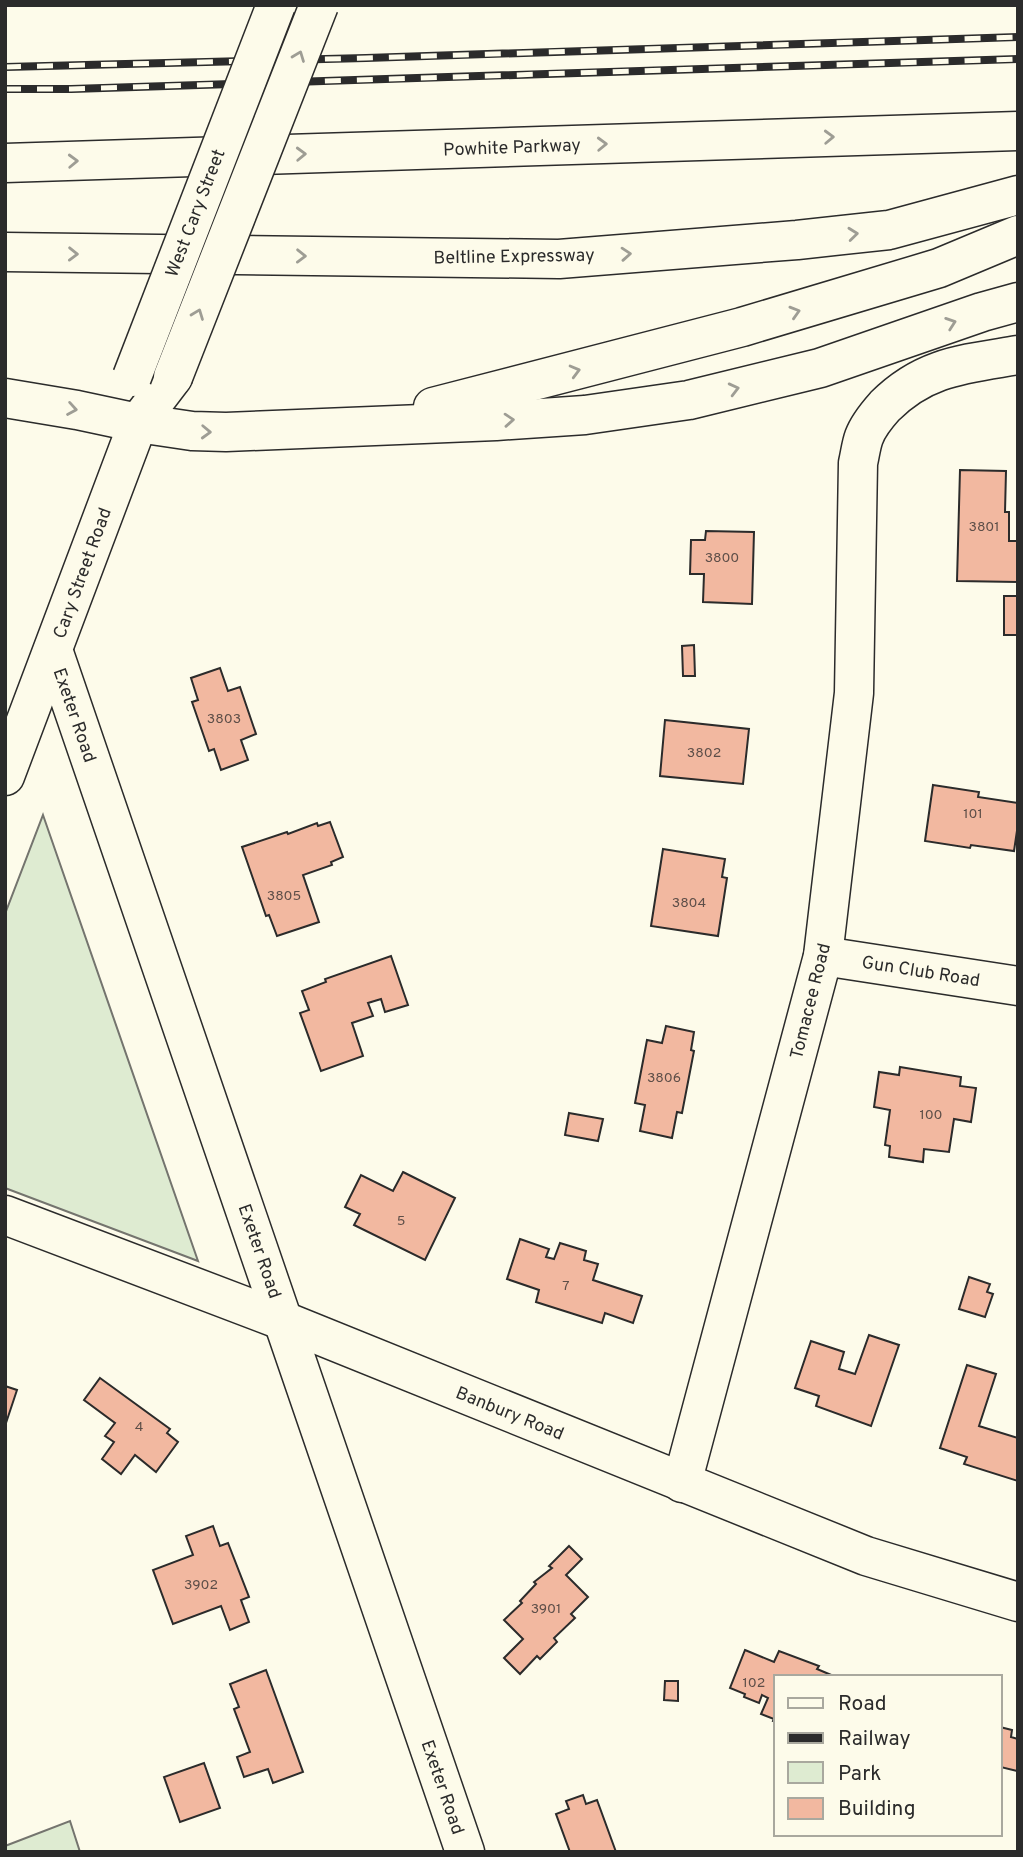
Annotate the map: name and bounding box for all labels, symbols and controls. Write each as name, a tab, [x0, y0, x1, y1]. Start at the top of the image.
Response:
one-way arrow	[290, 51, 304, 63]
one-way arrow	[824, 130, 835, 145]
street label: Powhite Parkway	[443, 135, 581, 162]
one-way arrow	[596, 137, 607, 152]
street label: West Cary Street	[161, 146, 231, 281]
one-way arrow	[296, 146, 307, 161]
one-way arrow	[68, 153, 79, 168]
one-way arrow	[847, 226, 859, 241]
street label: Beltline Expressway	[433, 245, 595, 270]
one-way arrow	[69, 246, 79, 262]
one-way arrow	[621, 247, 632, 262]
one-way arrow	[296, 248, 307, 264]
one-way arrow	[788, 305, 800, 320]
one-way arrow	[189, 308, 203, 320]
one-way arrow	[944, 317, 957, 331]
one-way arrow	[569, 365, 581, 379]
one-way arrow	[727, 383, 739, 397]
one-way arrow	[66, 401, 78, 416]
one-way arrow	[503, 413, 514, 428]
one-way arrow	[201, 424, 212, 439]
street label: Cary Street Road	[49, 505, 118, 642]
house number: 3801	[968, 519, 1000, 536]
house number: 3800	[705, 550, 739, 567]
street label: Exeter Road	[47, 665, 100, 766]
house number: 3803	[207, 711, 241, 728]
house number: 3802	[687, 745, 721, 762]
house number: 101	[963, 806, 983, 823]
house number: 3805	[267, 888, 301, 905]
house number: 3804	[672, 895, 706, 912]
street label: Tomacee Road	[786, 941, 837, 1062]
street label: Gun Club Road	[860, 952, 982, 993]
house number: 3806	[647, 1070, 681, 1087]
house number: 100	[919, 1107, 943, 1124]
street label: Exeter Road	[232, 1201, 285, 1302]
house number: 5	[397, 1213, 405, 1230]
house number: 7	[562, 1278, 570, 1295]
street label: Banbury Road	[452, 1382, 567, 1447]
house number: 4	[135, 1419, 143, 1436]
house number: 3902	[184, 1577, 218, 1594]
house number: 3901	[531, 1601, 561, 1618]
house number: 102	[743, 1675, 765, 1692]
legend	[774, 1675, 1002, 1836]
text: Road	[838, 1691, 887, 1718]
text: Railway	[838, 1726, 911, 1753]
street label: Exeter Road	[415, 1737, 468, 1838]
text: Park	[838, 1761, 881, 1788]
text: Building	[838, 1796, 916, 1823]

